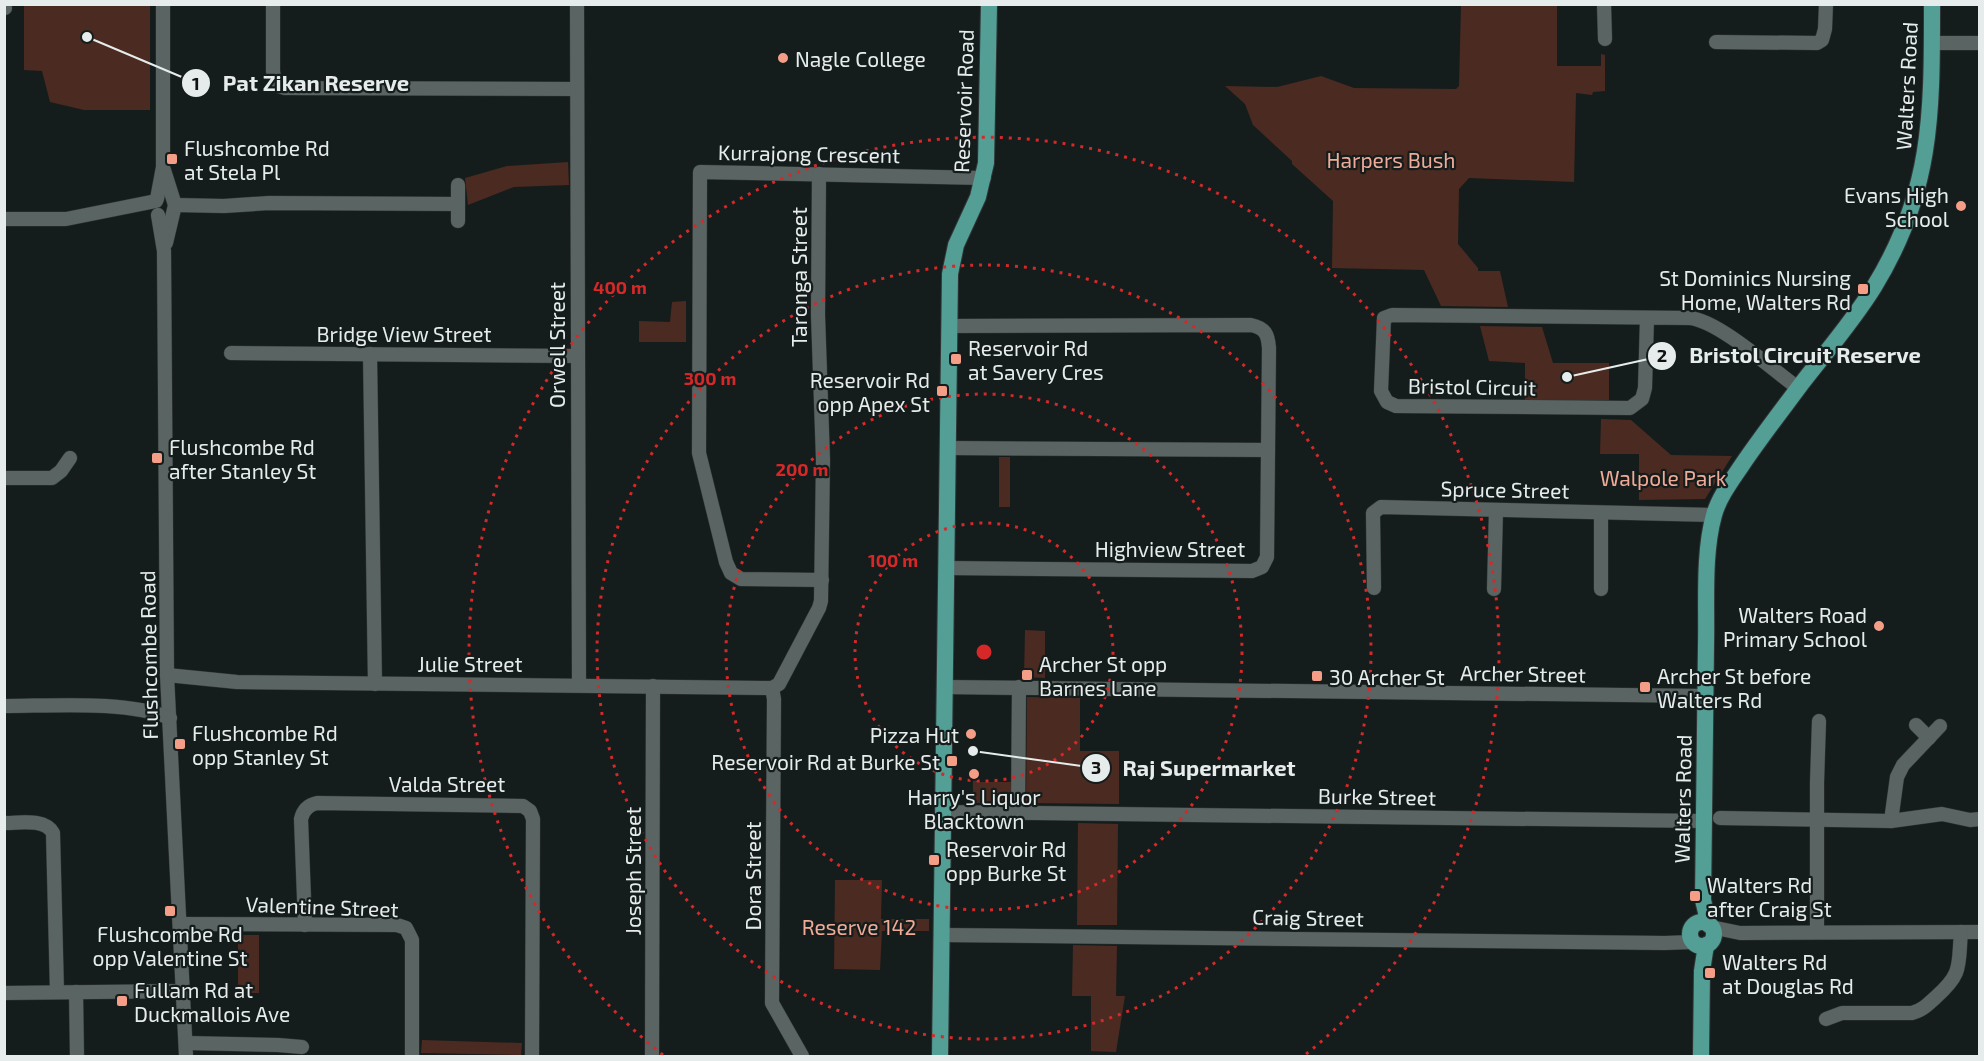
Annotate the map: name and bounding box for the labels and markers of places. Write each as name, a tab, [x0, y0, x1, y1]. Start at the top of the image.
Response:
place label: Nagle College	[795, 46, 926, 71]
marker: Nagle College	[776, 51, 790, 65]
callout: Pat Zikan Reserve	[181, 63, 421, 103]
place label: Flushcombe Rd at Stela Pl	[184, 135, 330, 184]
marker: Flushcombe Rd at Stela Pl	[165, 152, 179, 166]
place label: Evans High School	[1844, 182, 1950, 231]
marker: Evans High School	[1954, 199, 1968, 213]
place label: St Dominics Nursing Home, Walters Rd	[1659, 265, 1851, 314]
marker: St Dominics Nursing Home, Walters Rd	[1856, 282, 1870, 296]
place label: Reservoir Rd at Savery Cres	[968, 335, 1104, 384]
callout: Bristol Circuit Reserve	[1647, 336, 1933, 376]
marker: Reservoir Rd at Savery Cres	[949, 352, 963, 366]
place label: Reservoir Rd opp Apex St	[810, 367, 930, 416]
marker: Reservoir Rd opp Apex St	[935, 384, 949, 398]
place label: Flushcombe Rd after Stanley St	[169, 434, 316, 483]
marker: Flushcombe Rd after Stanley St	[150, 451, 164, 465]
place label: Walters Road Primary School	[1723, 602, 1868, 651]
marker: Walters Road Primary School	[1872, 619, 1886, 633]
centre of rings	[974, 642, 994, 662]
place label: Archer St opp Barnes Lane	[1039, 651, 1167, 700]
place label: Archer St before Walters Rd	[1657, 663, 1811, 712]
place label: 30 Archer St	[1329, 664, 1445, 689]
marker: Archer St opp Barnes Lane	[1020, 668, 1034, 682]
marker: 30 Archer St	[1310, 669, 1324, 683]
marker: Archer St before Walters Rd	[1638, 680, 1652, 694]
place label: Flushcombe Rd opp Stanley St	[192, 720, 338, 769]
place label: Pizza Hut	[870, 722, 959, 747]
marker: Pizza Hut	[964, 727, 978, 741]
marker: Flushcombe Rd opp Stanley St	[173, 737, 187, 751]
callout: Raj Supermarket	[1081, 748, 1308, 788]
place label: Reservoir Rd at Burke St	[711, 749, 940, 774]
marker: Reservoir Rd at Burke St	[945, 754, 959, 768]
marker: Harry's Liquor Blacktown	[967, 767, 981, 781]
place label: Harry's Liquor Blacktown	[907, 784, 1041, 833]
place label: Reservoir Rd opp Burke St	[946, 836, 1066, 885]
marker: Reservoir Rd opp Burke St	[927, 853, 941, 867]
place label: Walters Rd after Craig St	[1707, 872, 1832, 921]
marker: Walters Rd after Craig St	[1688, 889, 1702, 903]
marker: Flushcombe Rd opp Valentine St	[163, 904, 177, 918]
place label: Flushcombe Rd opp Valentine St	[93, 921, 247, 970]
place label: Walters Rd at Douglas Rd	[1722, 949, 1854, 998]
marker: Walters Rd at Douglas Rd	[1703, 966, 1717, 980]
place label: Fullam Rd at Duckmallois Ave	[134, 977, 290, 1026]
marker: Fullam Rd at Duckmallois Ave	[115, 994, 129, 1008]

